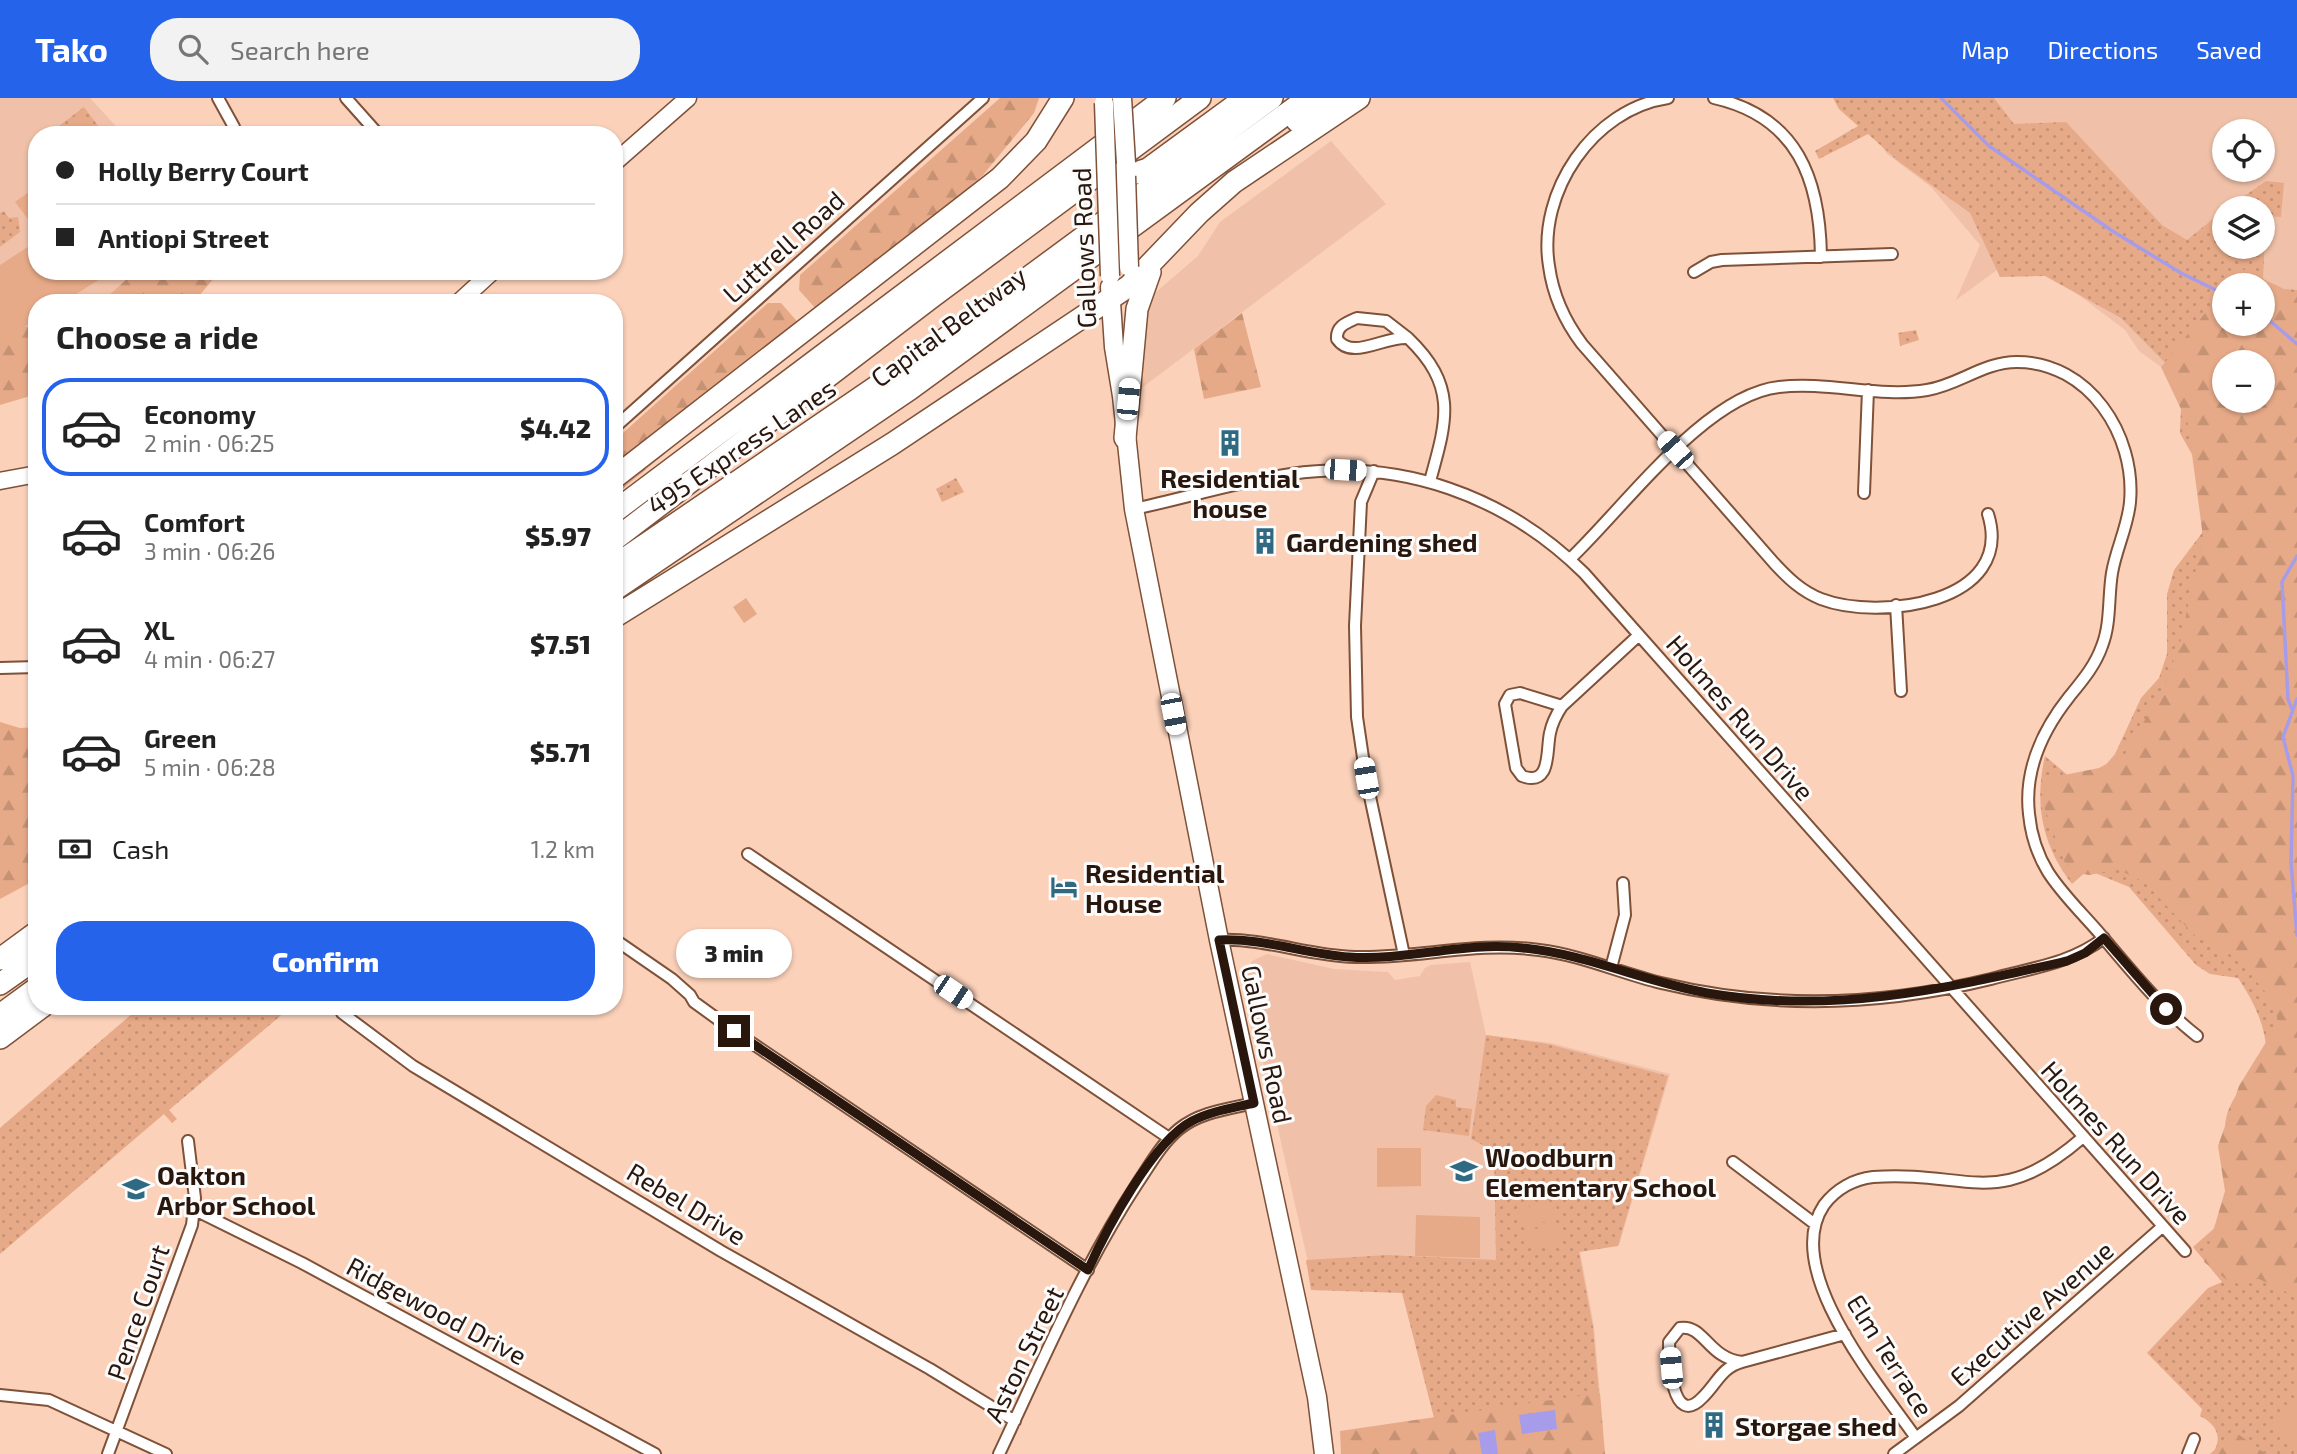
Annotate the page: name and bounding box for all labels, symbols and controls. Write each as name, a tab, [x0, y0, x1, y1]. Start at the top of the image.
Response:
search box	[150, 18, 640, 81]
text: Tako	[35, 29, 108, 69]
icon: search	[174, 30, 212, 68]
text: Search here	[230, 34, 370, 65]
text: Map	[1961, 35, 2009, 64]
text: Directions	[2047, 35, 2158, 64]
text: Saved	[2196, 35, 2262, 64]
map controls	[2212, 119, 2275, 413]
button: locate	[2212, 119, 2275, 182]
text: Holly Berry Court	[98, 155, 309, 186]
street label: Gallows Road	[1065, 167, 1101, 329]
street label: Luttrell Road	[716, 183, 850, 309]
button: layers	[2212, 196, 2275, 259]
text: Antiopi Street	[98, 222, 269, 253]
street label: Capital Beltway	[864, 259, 1032, 393]
button: +	[2212, 273, 2275, 336]
text: Choose a ride	[56, 317, 259, 355]
button: −	[2212, 350, 2275, 413]
street label: 495 Express Lanes	[641, 372, 841, 520]
car	[1116, 377, 1141, 421]
icon: car	[60, 396, 123, 459]
text: Economy	[144, 398, 256, 429]
text: $4.42	[520, 412, 591, 443]
car	[1654, 427, 1697, 473]
building icon: Residential house	[1215, 428, 1245, 458]
text: 2 min · 06:25	[144, 429, 275, 457]
car	[1324, 458, 1367, 482]
place label: Residential house	[1160, 462, 1300, 523]
icon: car	[60, 504, 123, 567]
text: Comfort	[144, 506, 245, 537]
text: $5.97	[525, 520, 591, 551]
building icon: Gardening shed	[1250, 526, 1280, 556]
place label: Gardening shed	[1286, 526, 1478, 557]
text: 3 min · 06:26	[144, 537, 275, 565]
icon: car	[60, 612, 123, 675]
text: XL	[144, 614, 175, 645]
text: $7.51	[530, 628, 591, 659]
street label: Holmes Run Drive	[1661, 628, 1821, 806]
text: 4 min · 06:27	[144, 645, 275, 673]
car	[1159, 691, 1188, 737]
icon: car	[60, 720, 123, 783]
text: Green	[144, 722, 217, 753]
text: $5.71	[530, 736, 591, 767]
text: 5 min · 06:28	[144, 753, 276, 781]
car	[1353, 755, 1380, 801]
icon: cash	[56, 830, 94, 868]
text: Cash	[112, 833, 169, 864]
text: 1.2 km	[531, 835, 595, 863]
place label: Residential House	[1085, 857, 1225, 918]
hotel icon: Residential House	[1049, 872, 1079, 902]
button: Confirm	[56, 921, 595, 1001]
callout: 3 min	[676, 930, 792, 978]
text: 3 min	[704, 939, 764, 967]
street label: Gallows Road	[1236, 962, 1300, 1126]
car	[930, 972, 977, 1012]
route start	[2150, 993, 2182, 1025]
route end	[718, 1015, 750, 1047]
street label: Holmes Run Drive	[2036, 1054, 2198, 1230]
place label: Woodburn Elementary School	[1485, 1141, 1717, 1203]
street label: Rebel Drive	[622, 1155, 752, 1251]
school or university icon: Woodburn Elementary School	[1449, 1156, 1479, 1186]
place label: Oakton Arbor School	[157, 1159, 316, 1220]
school or university icon: Oakton Arbor School	[121, 1174, 151, 1204]
street label: Executive Avenue	[1943, 1234, 2119, 1392]
street label: Pence Court	[99, 1240, 175, 1384]
street label: Ridgewood Drive	[342, 1250, 532, 1370]
street label: Aston Street	[977, 1281, 1069, 1427]
street label: Elm Terrace	[1841, 1288, 1941, 1422]
car	[1659, 1346, 1684, 1390]
building icon: Storgae shed	[1699, 1410, 1729, 1440]
place label: Storgae shed	[1735, 1410, 1897, 1441]

